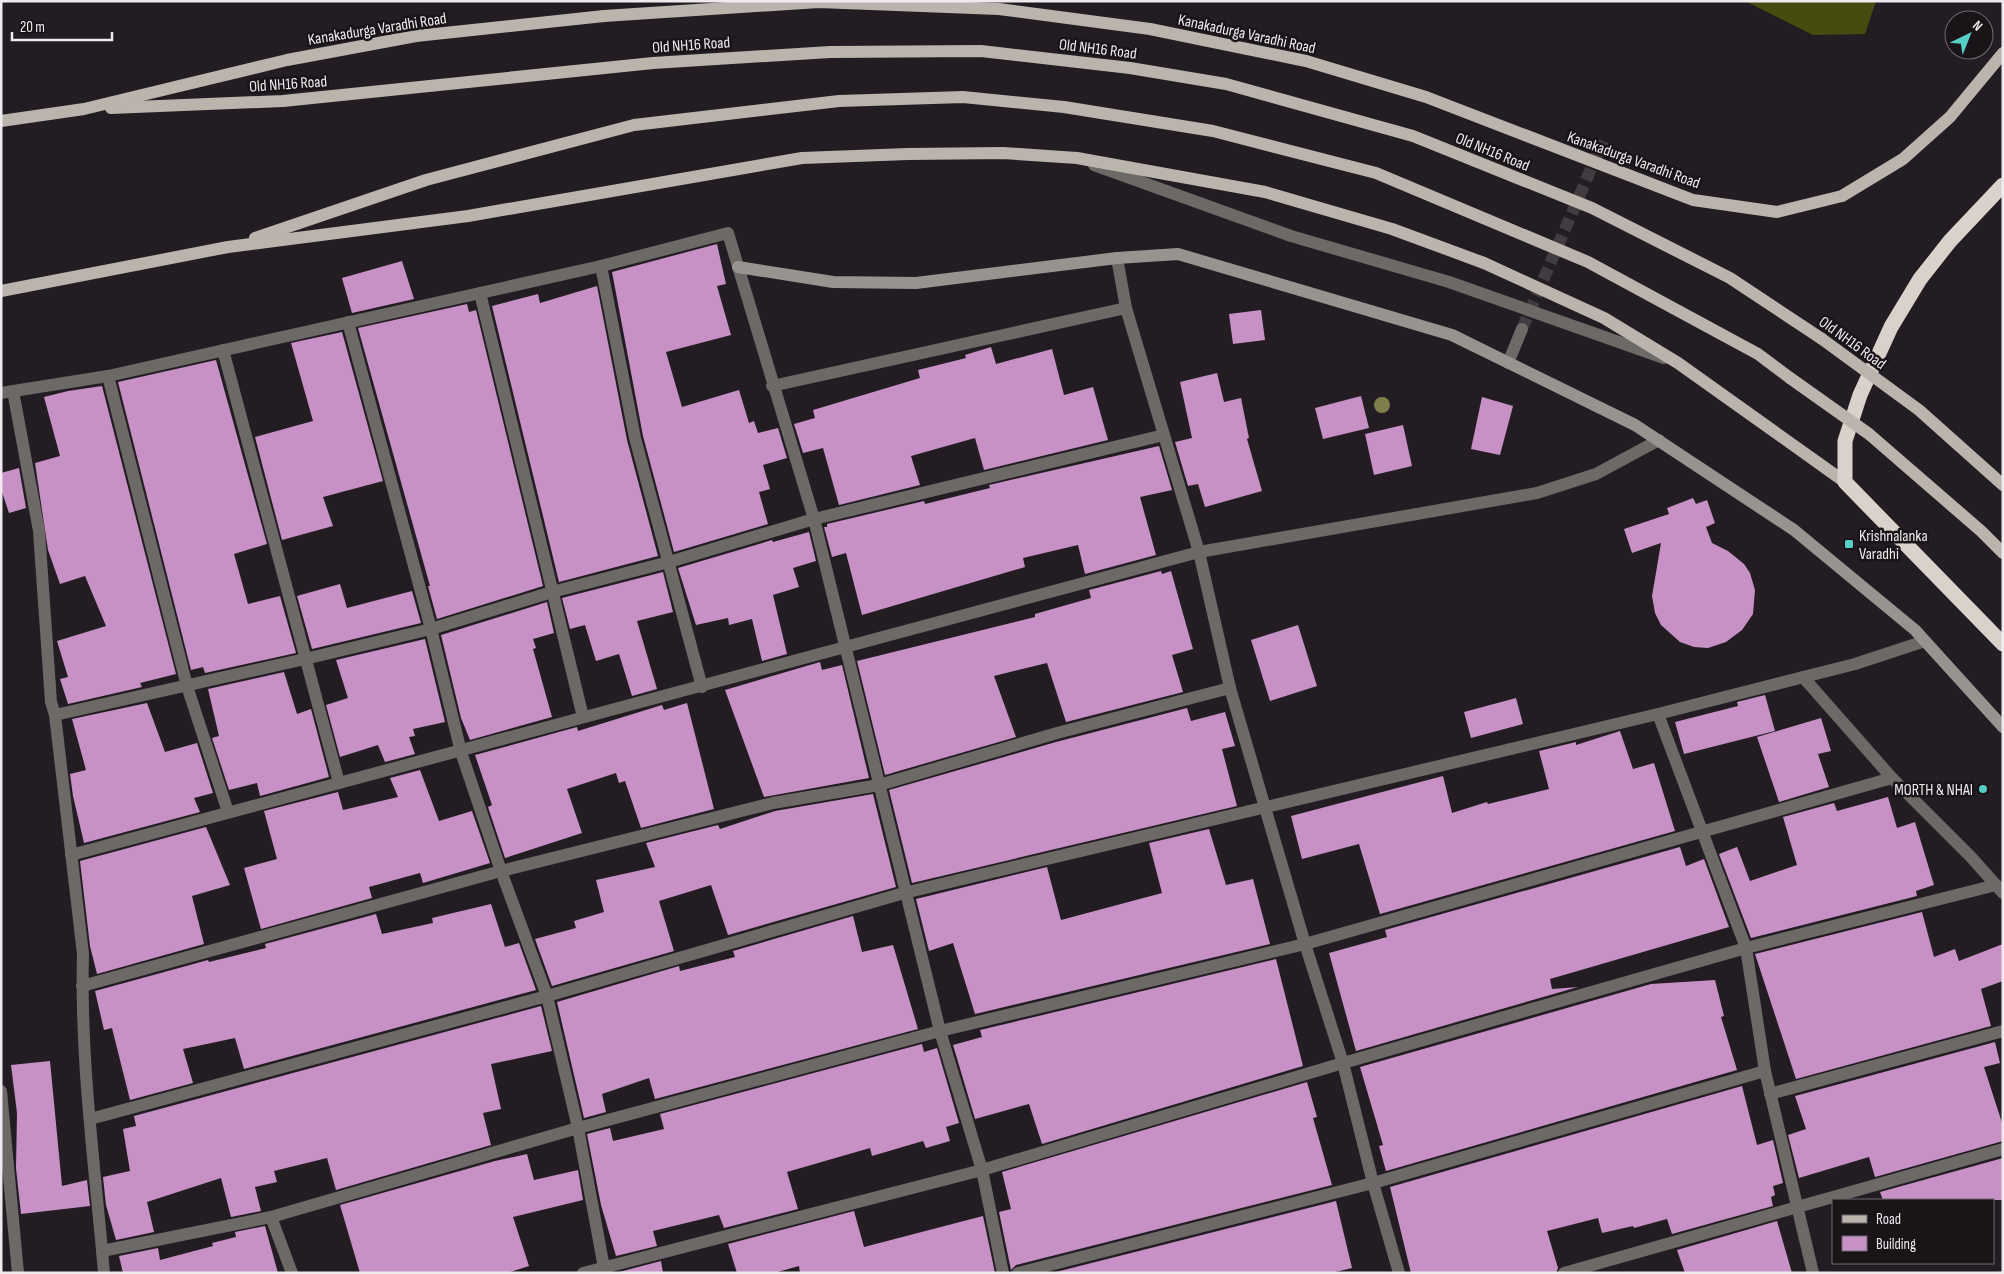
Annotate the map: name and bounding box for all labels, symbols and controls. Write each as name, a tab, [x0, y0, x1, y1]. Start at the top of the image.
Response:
street label: Kanakadurga Varadhi Road	[307, 9, 448, 50]
scale bar	[12, 10, 112, 42]
north arrow	[1944, 10, 1994, 60]
street label: Kanakadurga Varadhi Road	[1176, 11, 1317, 58]
text: N	[1969, 17, 1986, 35]
text: 20 m	[20, 18, 45, 37]
street label: Old NH16 Road	[651, 33, 731, 58]
street label: Old NH16 Road	[1058, 35, 1138, 64]
street label: Old NH16 Road	[248, 72, 328, 97]
street label: Kanakadurga Varadhi Road	[1564, 128, 1703, 193]
street label: Old NH16 Road	[1453, 129, 1532, 176]
street label: Old NH16 Road	[1815, 313, 1889, 374]
place label: Krishnalanka Varadhi	[1859, 527, 1928, 564]
marker: Krishnalanka Varadhi	[1843, 538, 1855, 550]
place label: MORTH & NHAI	[1894, 781, 1973, 800]
marker: MORTH & NHAI	[1977, 783, 1989, 795]
legend	[1832, 1199, 1994, 1264]
text: Road	[1876, 1210, 1901, 1229]
text: Building	[1876, 1235, 1916, 1254]

